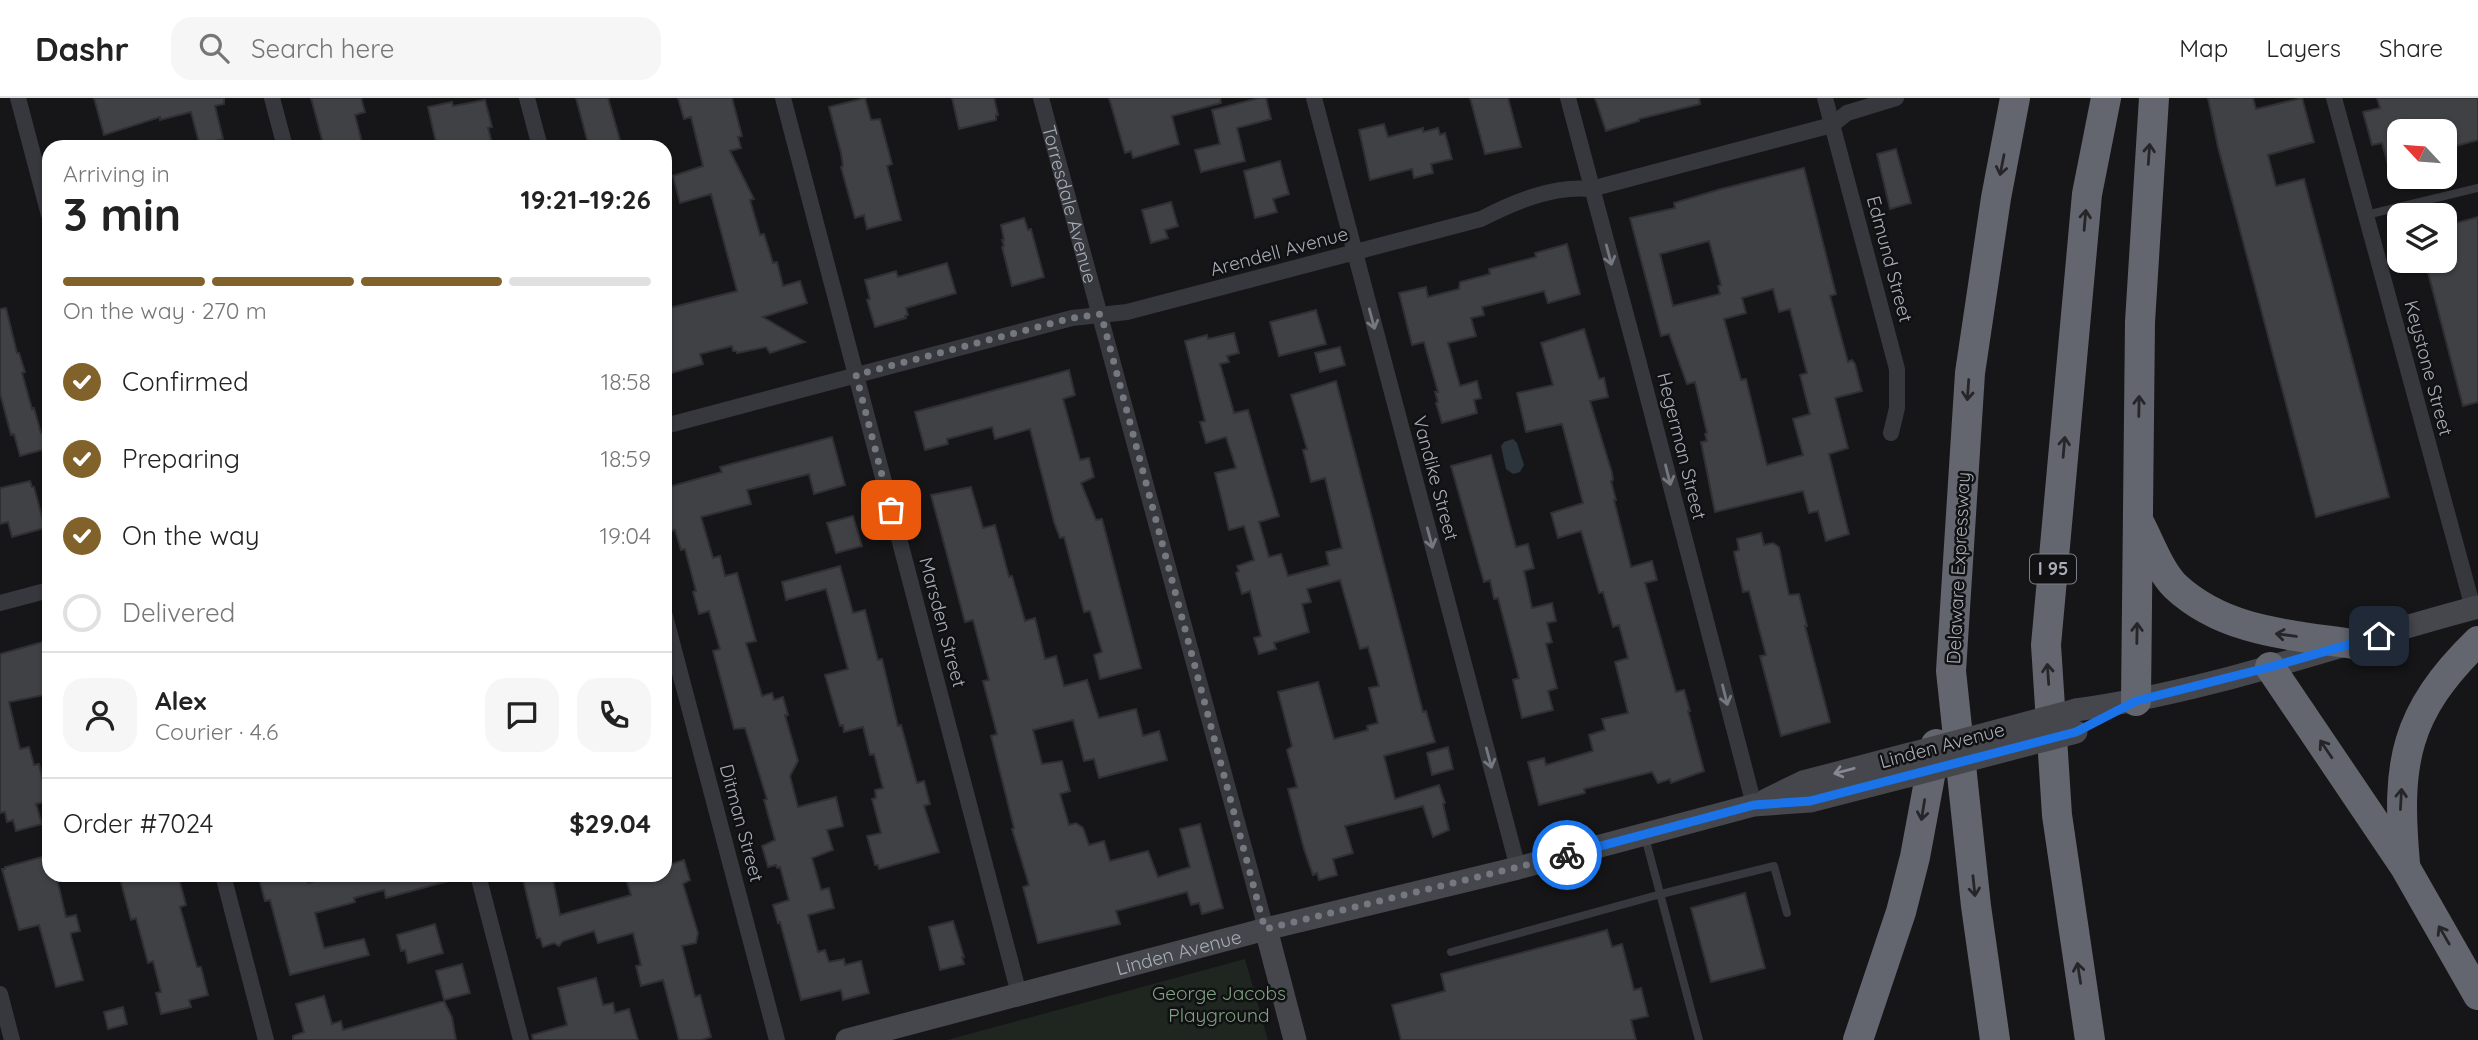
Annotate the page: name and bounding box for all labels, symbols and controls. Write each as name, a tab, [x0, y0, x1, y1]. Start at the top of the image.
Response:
search box	[171, 17, 661, 80]
text: Dashr	[35, 28, 129, 69]
icon: search	[195, 29, 233, 67]
text: Search here	[251, 32, 394, 65]
text: Map	[2179, 33, 2228, 63]
text: Layers	[2266, 33, 2341, 63]
text: Share	[2379, 33, 2443, 63]
north arrow	[2387, 119, 2457, 189]
map controls	[2387, 119, 2457, 273]
street label: Torresdale Avenue	[1037, 122, 1103, 286]
one-way arrow	[2143, 143, 2156, 166]
one-way arrow	[1995, 153, 2008, 176]
text: Arriving in	[63, 159, 170, 188]
text: 19:21–19:26	[521, 183, 651, 216]
text: 3 min	[63, 185, 181, 243]
street label: Edmund Street	[1862, 193, 1918, 325]
button: layers	[2387, 203, 2457, 273]
one-way arrow	[2079, 210, 2092, 232]
street label: Arendell Avenue	[1207, 221, 1351, 281]
one-way arrow	[1604, 244, 1617, 266]
text: On the way · 270 m	[63, 296, 267, 325]
street label: Keystone Street	[2399, 298, 2459, 438]
one-way arrow	[1366, 307, 1379, 329]
icon: check	[63, 363, 101, 401]
text: Confirmed	[122, 365, 249, 398]
text: 18:58	[601, 367, 651, 396]
street label: Hegerman Street	[1652, 370, 1712, 522]
one-way arrow	[1962, 378, 1975, 401]
one-way arrow	[2132, 394, 2145, 417]
street label: Vandike Street	[1408, 413, 1464, 543]
one-way arrow	[2058, 436, 2071, 459]
icon: check	[63, 440, 101, 478]
text: Preparing	[122, 442, 240, 475]
text: 18:59	[600, 444, 651, 473]
one-way arrow	[1662, 463, 1675, 486]
street label: Delaware Expressway	[1941, 471, 1975, 665]
pin	[861, 480, 921, 540]
icon: bag	[872, 491, 910, 529]
icon: check	[63, 517, 101, 555]
text: On the way	[122, 519, 260, 552]
text: 19:04	[600, 521, 651, 550]
one-way arrow	[1425, 527, 1438, 549]
street label: Marsden Street	[914, 554, 972, 690]
road number: I 95	[2030, 555, 2076, 584]
text: Delivered	[122, 596, 235, 629]
pin	[2349, 606, 2409, 666]
icon: home	[2360, 617, 2398, 655]
one-way arrow	[2130, 622, 2144, 645]
one-way arrow	[2275, 628, 2298, 641]
one-way arrow	[2041, 663, 2054, 685]
button: person	[63, 678, 137, 752]
button: chat	[485, 678, 559, 752]
button: phone	[577, 678, 651, 752]
one-way arrow	[1719, 683, 1732, 706]
text: Alex	[155, 684, 206, 717]
text: Courier · 4.6	[155, 717, 278, 746]
street label: Linden Avenue	[1877, 717, 2007, 773]
one-way arrow	[2319, 740, 2333, 759]
one-way arrow	[1483, 747, 1496, 769]
street label: Ditman Street	[715, 761, 769, 885]
one-way arrow	[1833, 765, 1856, 778]
one-way arrow	[2395, 787, 2408, 810]
one-way arrow	[1916, 798, 1929, 821]
text: Order #7024	[63, 807, 213, 840]
text: $29.04	[569, 807, 651, 840]
courier	[1532, 820, 1602, 890]
icon: bike	[1548, 836, 1586, 874]
one-way arrow	[1967, 874, 1980, 896]
street label: Linden Avenue	[1113, 924, 1244, 980]
one-way arrow	[2437, 926, 2451, 946]
one-way arrow	[2072, 962, 2085, 985]
park label: George Jacobs Playground	[1152, 981, 1286, 1027]

